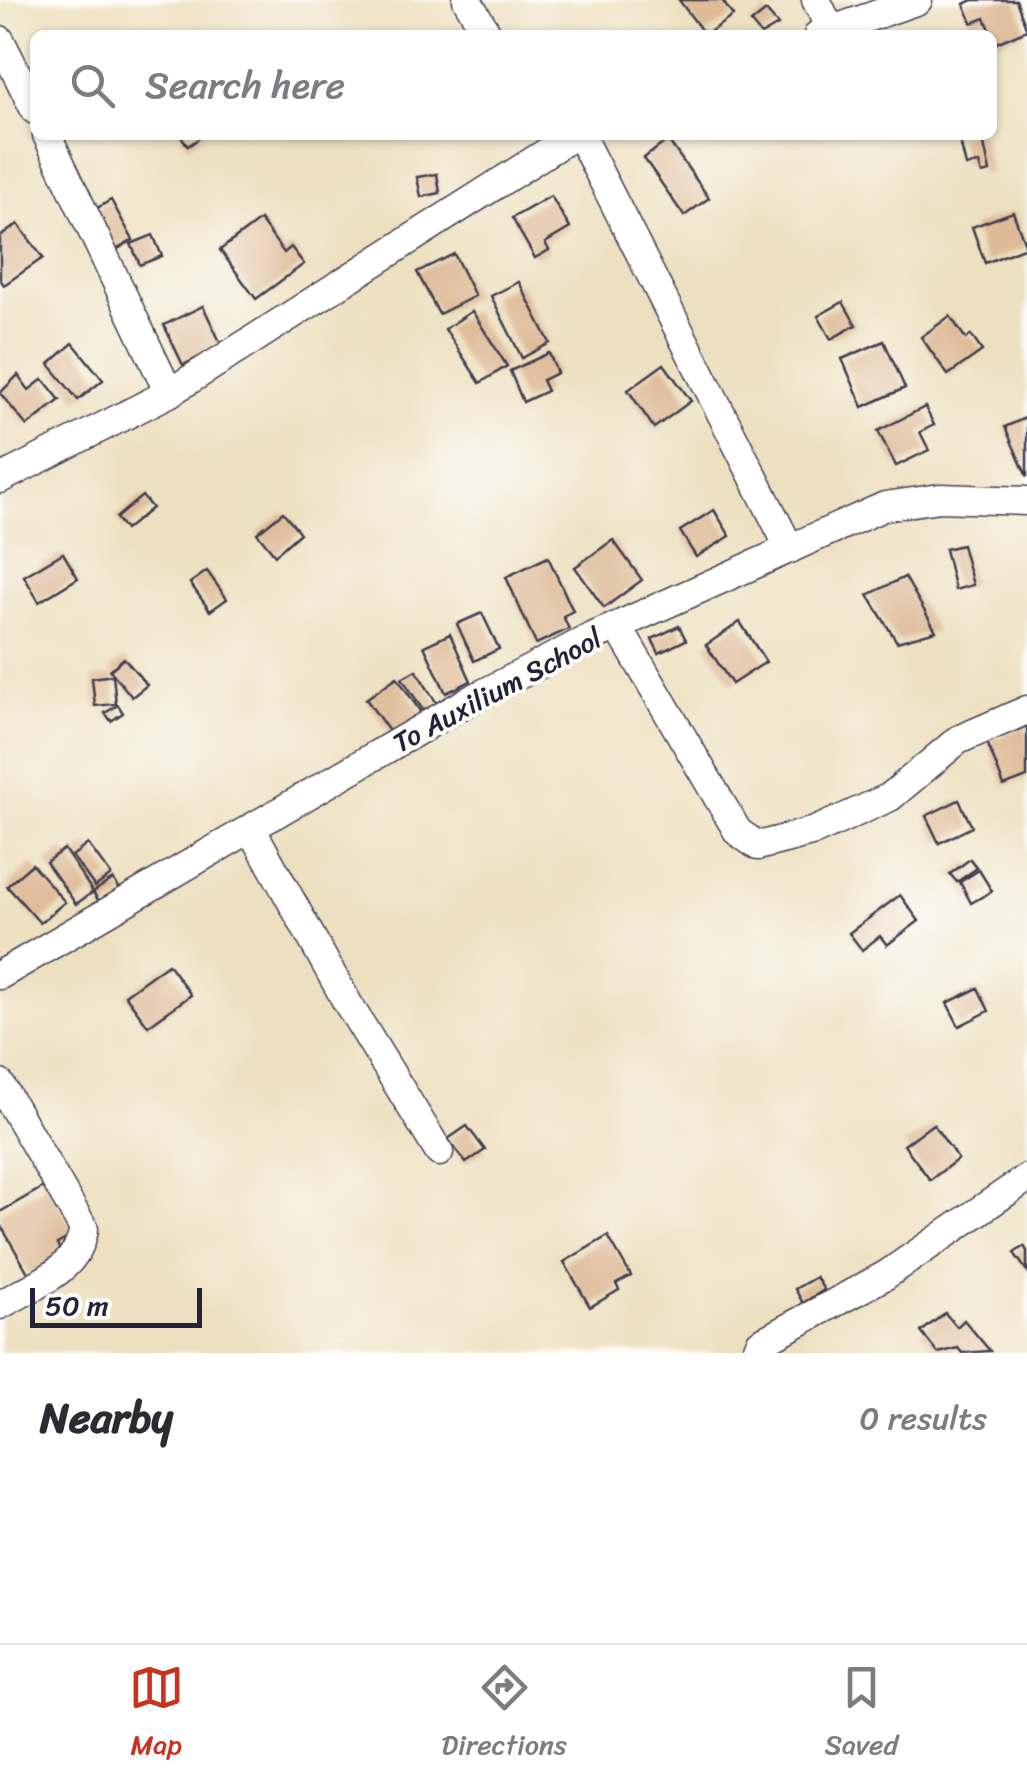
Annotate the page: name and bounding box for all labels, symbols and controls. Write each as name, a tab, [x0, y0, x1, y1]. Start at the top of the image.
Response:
search box	[30, 30, 997, 140]
text: Search here	[145, 52, 345, 119]
icon: search	[65, 58, 120, 113]
street label: To Auxilium School	[383, 614, 612, 766]
text: 50 m	[45, 1281, 109, 1330]
scale bar	[30, 1283, 202, 1328]
text: Nearby	[40, 1381, 173, 1455]
text: 0 results	[859, 1390, 987, 1447]
tab: Map	[129, 1660, 184, 1769]
tab: Directions	[441, 1660, 567, 1769]
tab: Saved	[824, 1660, 898, 1769]

